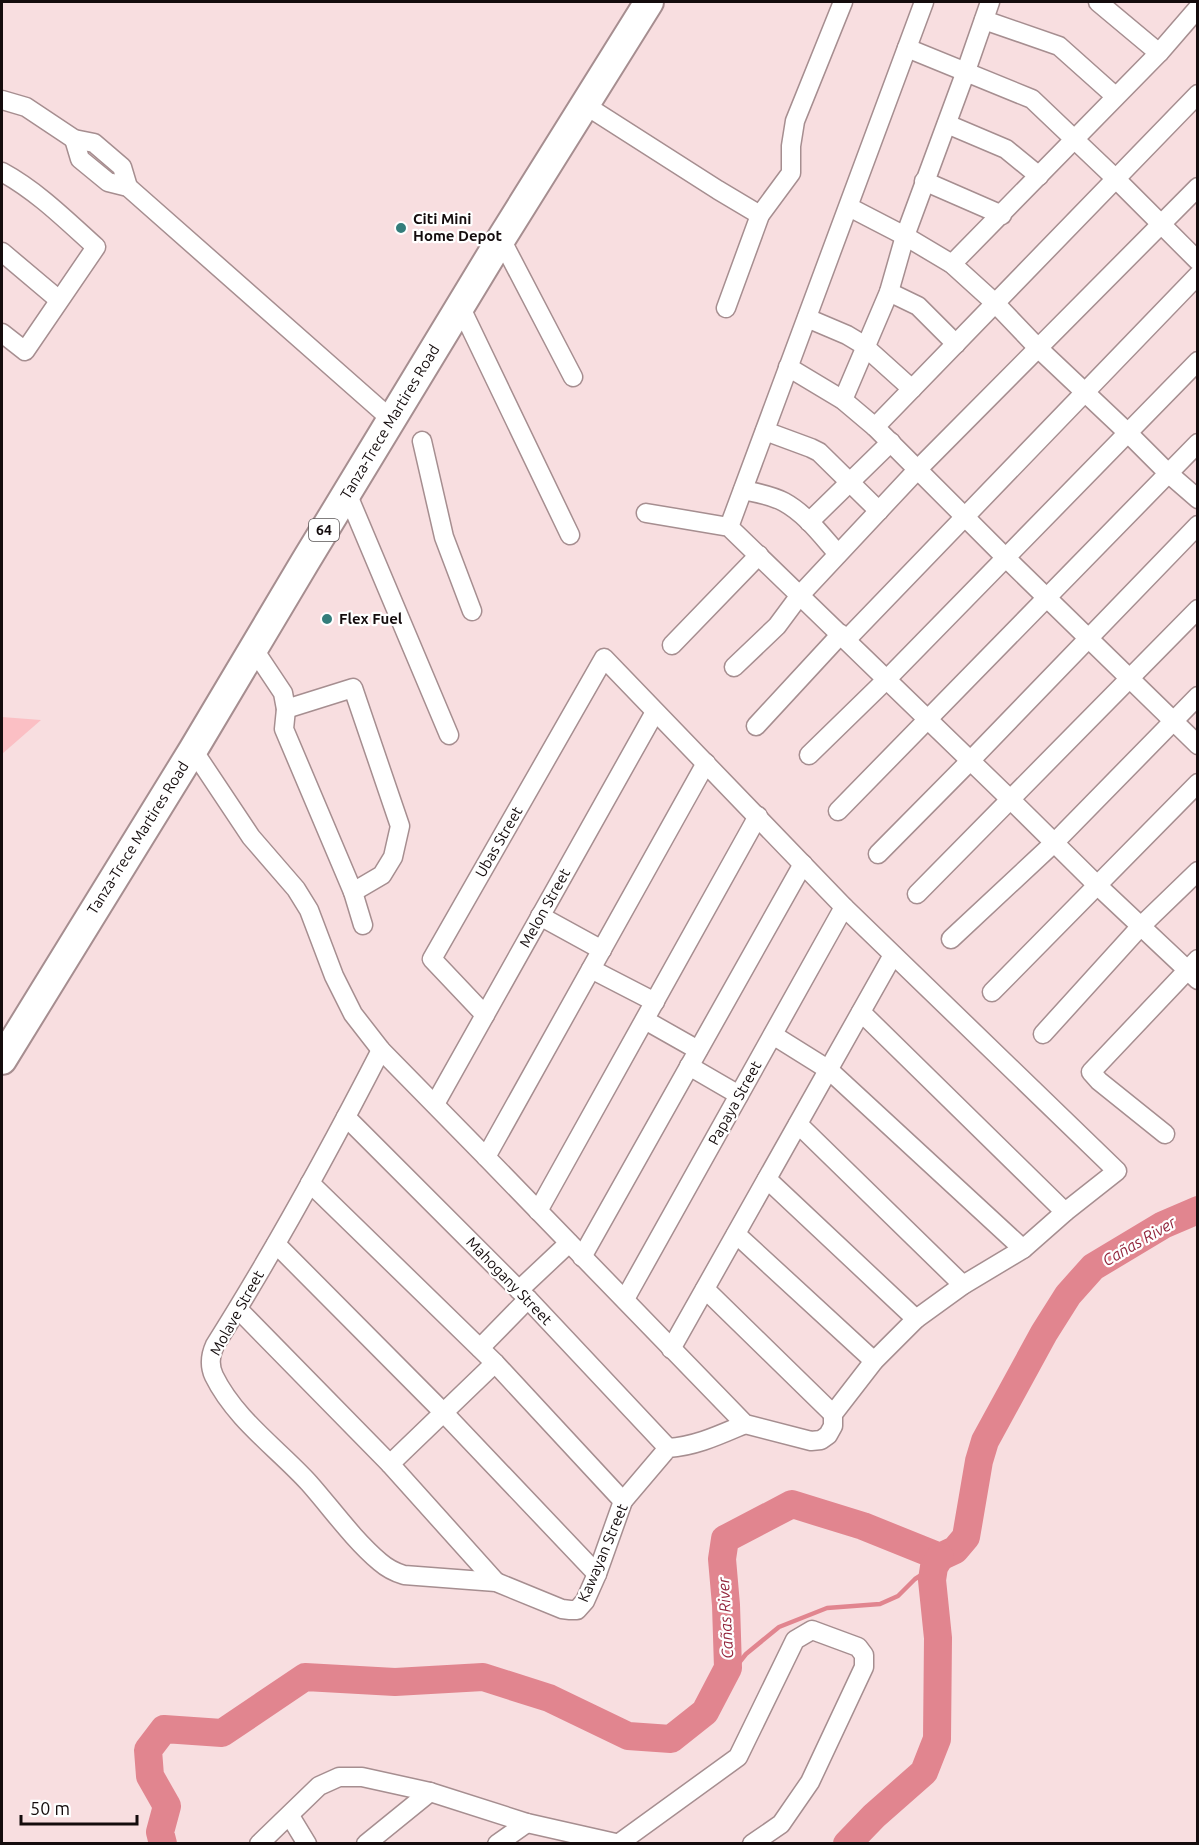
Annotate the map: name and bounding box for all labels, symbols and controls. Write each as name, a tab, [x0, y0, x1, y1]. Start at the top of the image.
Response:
place label: Citi Mini Home Depot	[413, 210, 503, 244]
marker: Citi Mini Home Depot	[394, 221, 408, 235]
street label: Tanza-Trece Martires Road	[337, 341, 442, 502]
road number: 64	[309, 519, 339, 541]
place label: Flex Fuel	[339, 610, 403, 627]
marker: Flex Fuel	[320, 612, 334, 626]
street label: Tanza-Trece Martires Road	[83, 758, 192, 917]
street label: Ubas Street	[472, 803, 526, 880]
street label: Melon Street	[516, 865, 573, 950]
street label: Papaya Street	[705, 1058, 765, 1148]
water label: Cañas River	[1099, 1212, 1180, 1269]
street label: Mahogany Street	[463, 1233, 556, 1328]
street label: Molave Street	[206, 1267, 267, 1358]
street label: Kawayan Street	[574, 1501, 631, 1604]
water label: Cañas River	[714, 1576, 736, 1659]
scale bar	[21, 1788, 136, 1826]
text: 50 m	[30, 1798, 70, 1818]

